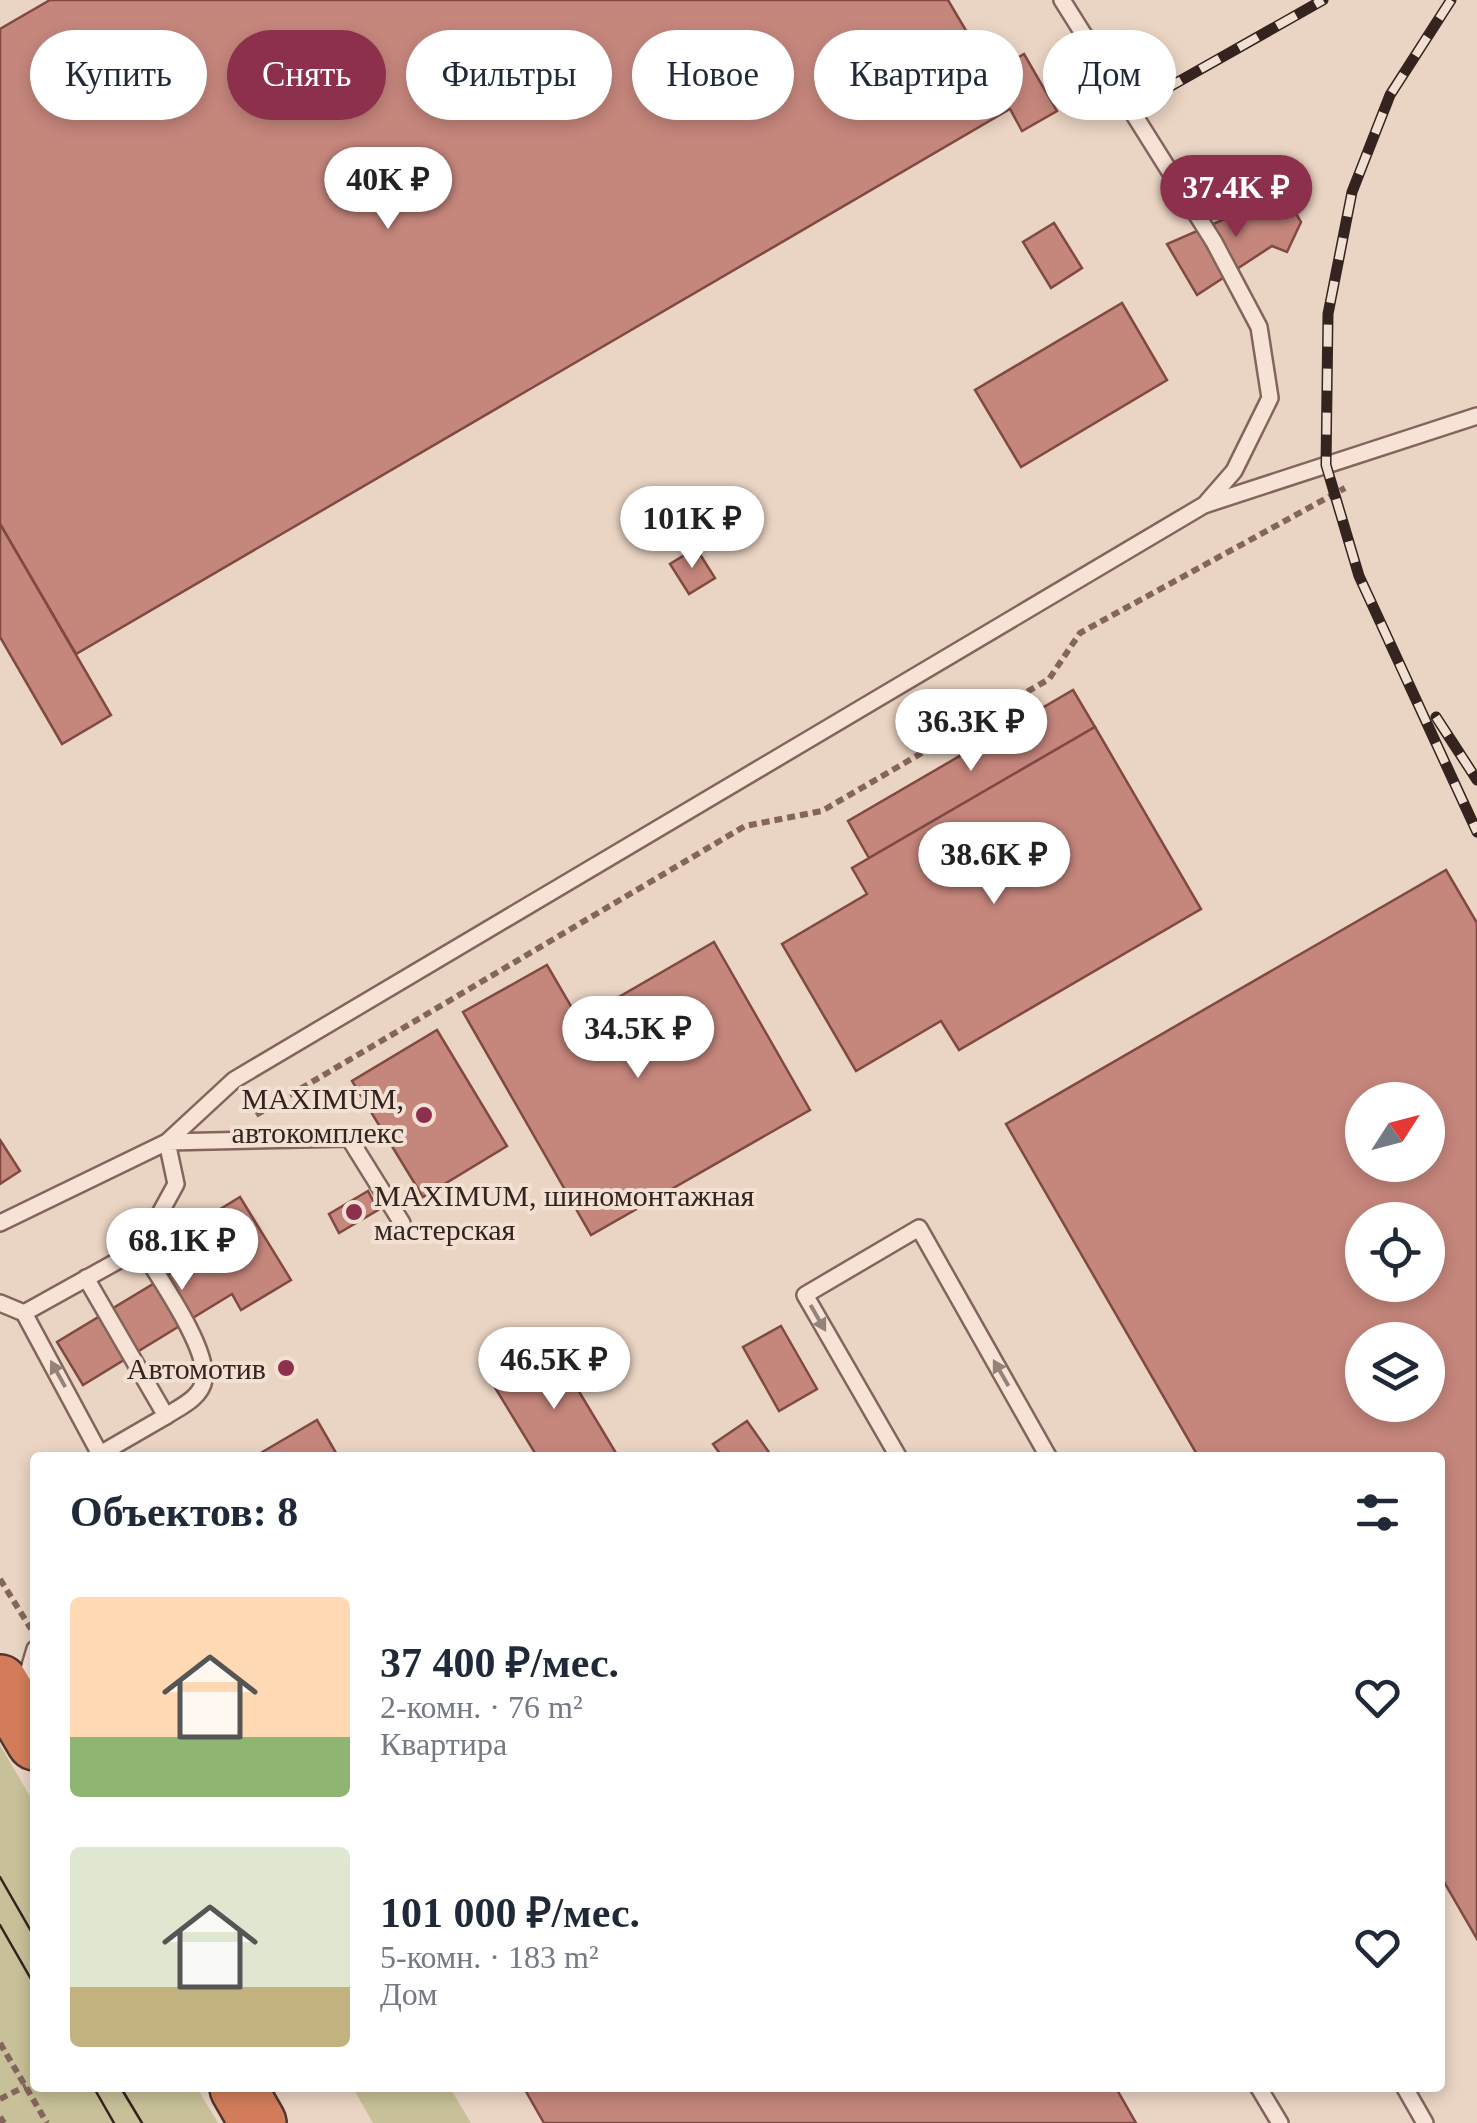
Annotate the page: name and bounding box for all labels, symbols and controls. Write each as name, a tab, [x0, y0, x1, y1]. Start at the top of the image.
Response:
chip: Купить	[30, 30, 207, 120]
chip: Снять	[227, 30, 386, 120]
chip: Фильтры	[406, 30, 612, 120]
chip: Новое	[632, 30, 794, 120]
chip: Квартира	[814, 30, 1023, 120]
chip: Дом	[1043, 30, 1176, 120]
pin: 40K ₽	[318, 147, 458, 232]
pin: 37.4K ₽	[1144, 155, 1328, 240]
text: 40K ₽	[346, 161, 430, 197]
text: 37.4K ₽	[1182, 169, 1290, 205]
pin: 101K ₽	[611, 486, 773, 571]
text: 101K ₽	[642, 500, 742, 536]
pin: 36.3K ₽	[879, 689, 1063, 774]
text: 36.3K ₽	[917, 703, 1025, 739]
pin: 38.6K ₽	[902, 822, 1086, 907]
text: 38.6K ₽	[940, 836, 1048, 872]
pin: 34.5K ₽	[546, 996, 730, 1081]
text: 34.5K ₽	[584, 1010, 692, 1046]
place label: MAXIMUM, автокомплекс	[232, 1082, 404, 1149]
north arrow	[1345, 1082, 1445, 1182]
map controls	[1345, 1082, 1445, 1422]
marker: MAXIMUM, автокомплекс	[413, 1104, 435, 1126]
place label: MAXIMUM, шиномонтажная мастерская	[374, 1179, 755, 1246]
marker: MAXIMUM, шиномонтажная мастерская	[343, 1201, 365, 1223]
button: locate	[1345, 1202, 1445, 1302]
pin: 68.1K ₽	[90, 1208, 274, 1293]
text: 68.1K ₽	[128, 1222, 236, 1258]
one-way arrow	[809, 1304, 827, 1332]
button: layers	[1345, 1322, 1445, 1422]
pin: 46.5K ₽	[462, 1327, 646, 1412]
text: 46.5K ₽	[500, 1341, 608, 1377]
place label: Автомотив	[127, 1352, 266, 1385]
marker: Автомотив	[275, 1357, 297, 1379]
one-way arrow	[992, 1358, 1009, 1387]
one-way arrow	[49, 1359, 66, 1388]
icon: filters	[1350, 1485, 1405, 1540]
text: Объектов: 8	[70, 1489, 298, 1535]
icon: home	[150, 1637, 270, 1757]
text: 37 400 ₽/мес.	[380, 1640, 619, 1686]
icon: heart	[1350, 1670, 1405, 1725]
text: 2-комн. · 76 m²	[380, 1689, 582, 1725]
text: Квартира	[380, 1726, 507, 1762]
icon: home	[150, 1887, 270, 2007]
text: 101 000 ₽/мес.	[380, 1890, 640, 1936]
icon: heart	[1350, 1920, 1405, 1975]
text: 5-комн. · 183 m²	[380, 1939, 598, 1975]
text: Дом	[380, 1976, 437, 2012]

